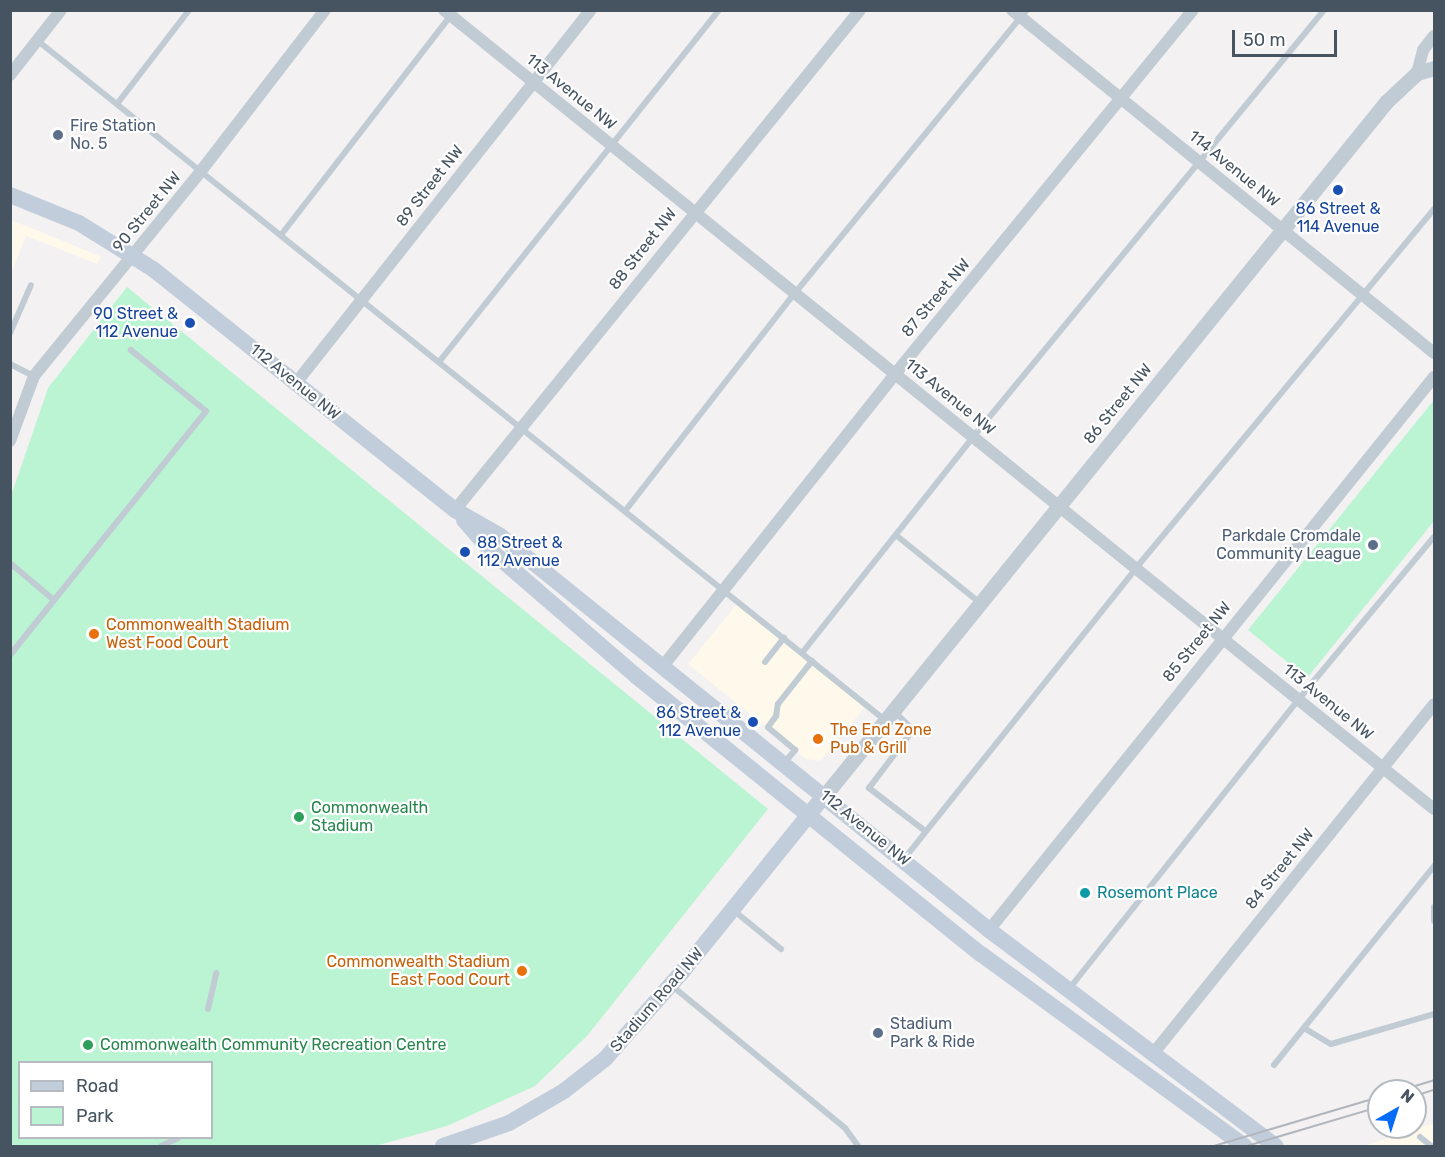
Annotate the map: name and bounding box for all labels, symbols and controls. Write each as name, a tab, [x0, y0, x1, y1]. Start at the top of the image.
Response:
scale bar	[1235, 18, 1340, 56]
text: 50 m	[1243, 29, 1286, 51]
street label: 113 Avenue NW	[522, 50, 620, 134]
place label: Fire Station No. 5	[70, 116, 156, 154]
street label: 114 Avenue NW	[1185, 126, 1283, 212]
marker: Fire Station No. 5	[51, 128, 65, 142]
street label: 89 Street NW	[392, 142, 468, 230]
street label: 90 Street NW	[109, 168, 185, 256]
marker: 86 Street & 114 Avenue	[1331, 183, 1345, 197]
place label: 86 Street & 114 Avenue	[1295, 199, 1381, 237]
street label: 88 Street NW	[605, 204, 681, 294]
street label: 87 Street NW	[898, 255, 974, 341]
place label: 90 Street & 112 Avenue	[93, 304, 178, 342]
marker: 90 Street & 112 Avenue	[183, 316, 197, 330]
street label: 112 Avenue NW	[246, 340, 344, 424]
street label: 113 Avenue NW	[901, 355, 999, 439]
street label: 86 Street NW	[1080, 360, 1156, 448]
place label: Parkdale Cromdale Community League	[1216, 526, 1361, 564]
place label: 88 Street & 112 Avenue	[477, 533, 563, 571]
marker: Parkdale Cromdale Community League	[1366, 538, 1380, 552]
marker: 88 Street & 112 Avenue	[458, 545, 472, 559]
street label: 85 Street NW	[1159, 598, 1235, 686]
place label: Commonwealth Stadium West Food Court	[106, 615, 290, 653]
marker: Commonwealth Stadium West Food Court	[87, 627, 101, 641]
street label: 113 Avenue NW	[1279, 660, 1377, 744]
place label: 86 Street & 112 Avenue	[656, 703, 741, 741]
marker: 86 Street & 112 Avenue	[746, 715, 760, 729]
place label: The End Zone Pub & Grill	[830, 720, 932, 758]
marker: The End Zone Pub & Grill	[811, 732, 825, 746]
street label: 112 Avenue NW	[816, 786, 914, 870]
place label: Commonwealth Stadium	[311, 798, 428, 836]
marker: Commonwealth Stadium	[292, 810, 306, 824]
street label: 84 Street NW	[1242, 825, 1318, 913]
place label: Rosemont Place	[1097, 883, 1218, 903]
marker: Rosemont Place	[1078, 886, 1092, 900]
street label: Stadium Road NW	[606, 944, 708, 1056]
place label: Commonwealth Stadium East Food Court	[326, 952, 510, 990]
marker: Commonwealth Stadium East Food Court	[515, 964, 529, 978]
place label: Stadium Park & Ride	[890, 1014, 975, 1052]
marker: Stadium Park & Ride	[871, 1026, 885, 1040]
place label: Commonwealth Community Recreation Centre	[100, 1035, 447, 1055]
marker: Commonwealth Community Recreation Centre	[81, 1038, 95, 1052]
legend	[18, 1061, 213, 1139]
text: Road	[76, 1075, 119, 1097]
north arrow	[1367, 1079, 1427, 1139]
text: N	[1397, 1085, 1418, 1107]
text: Park	[76, 1105, 113, 1127]

